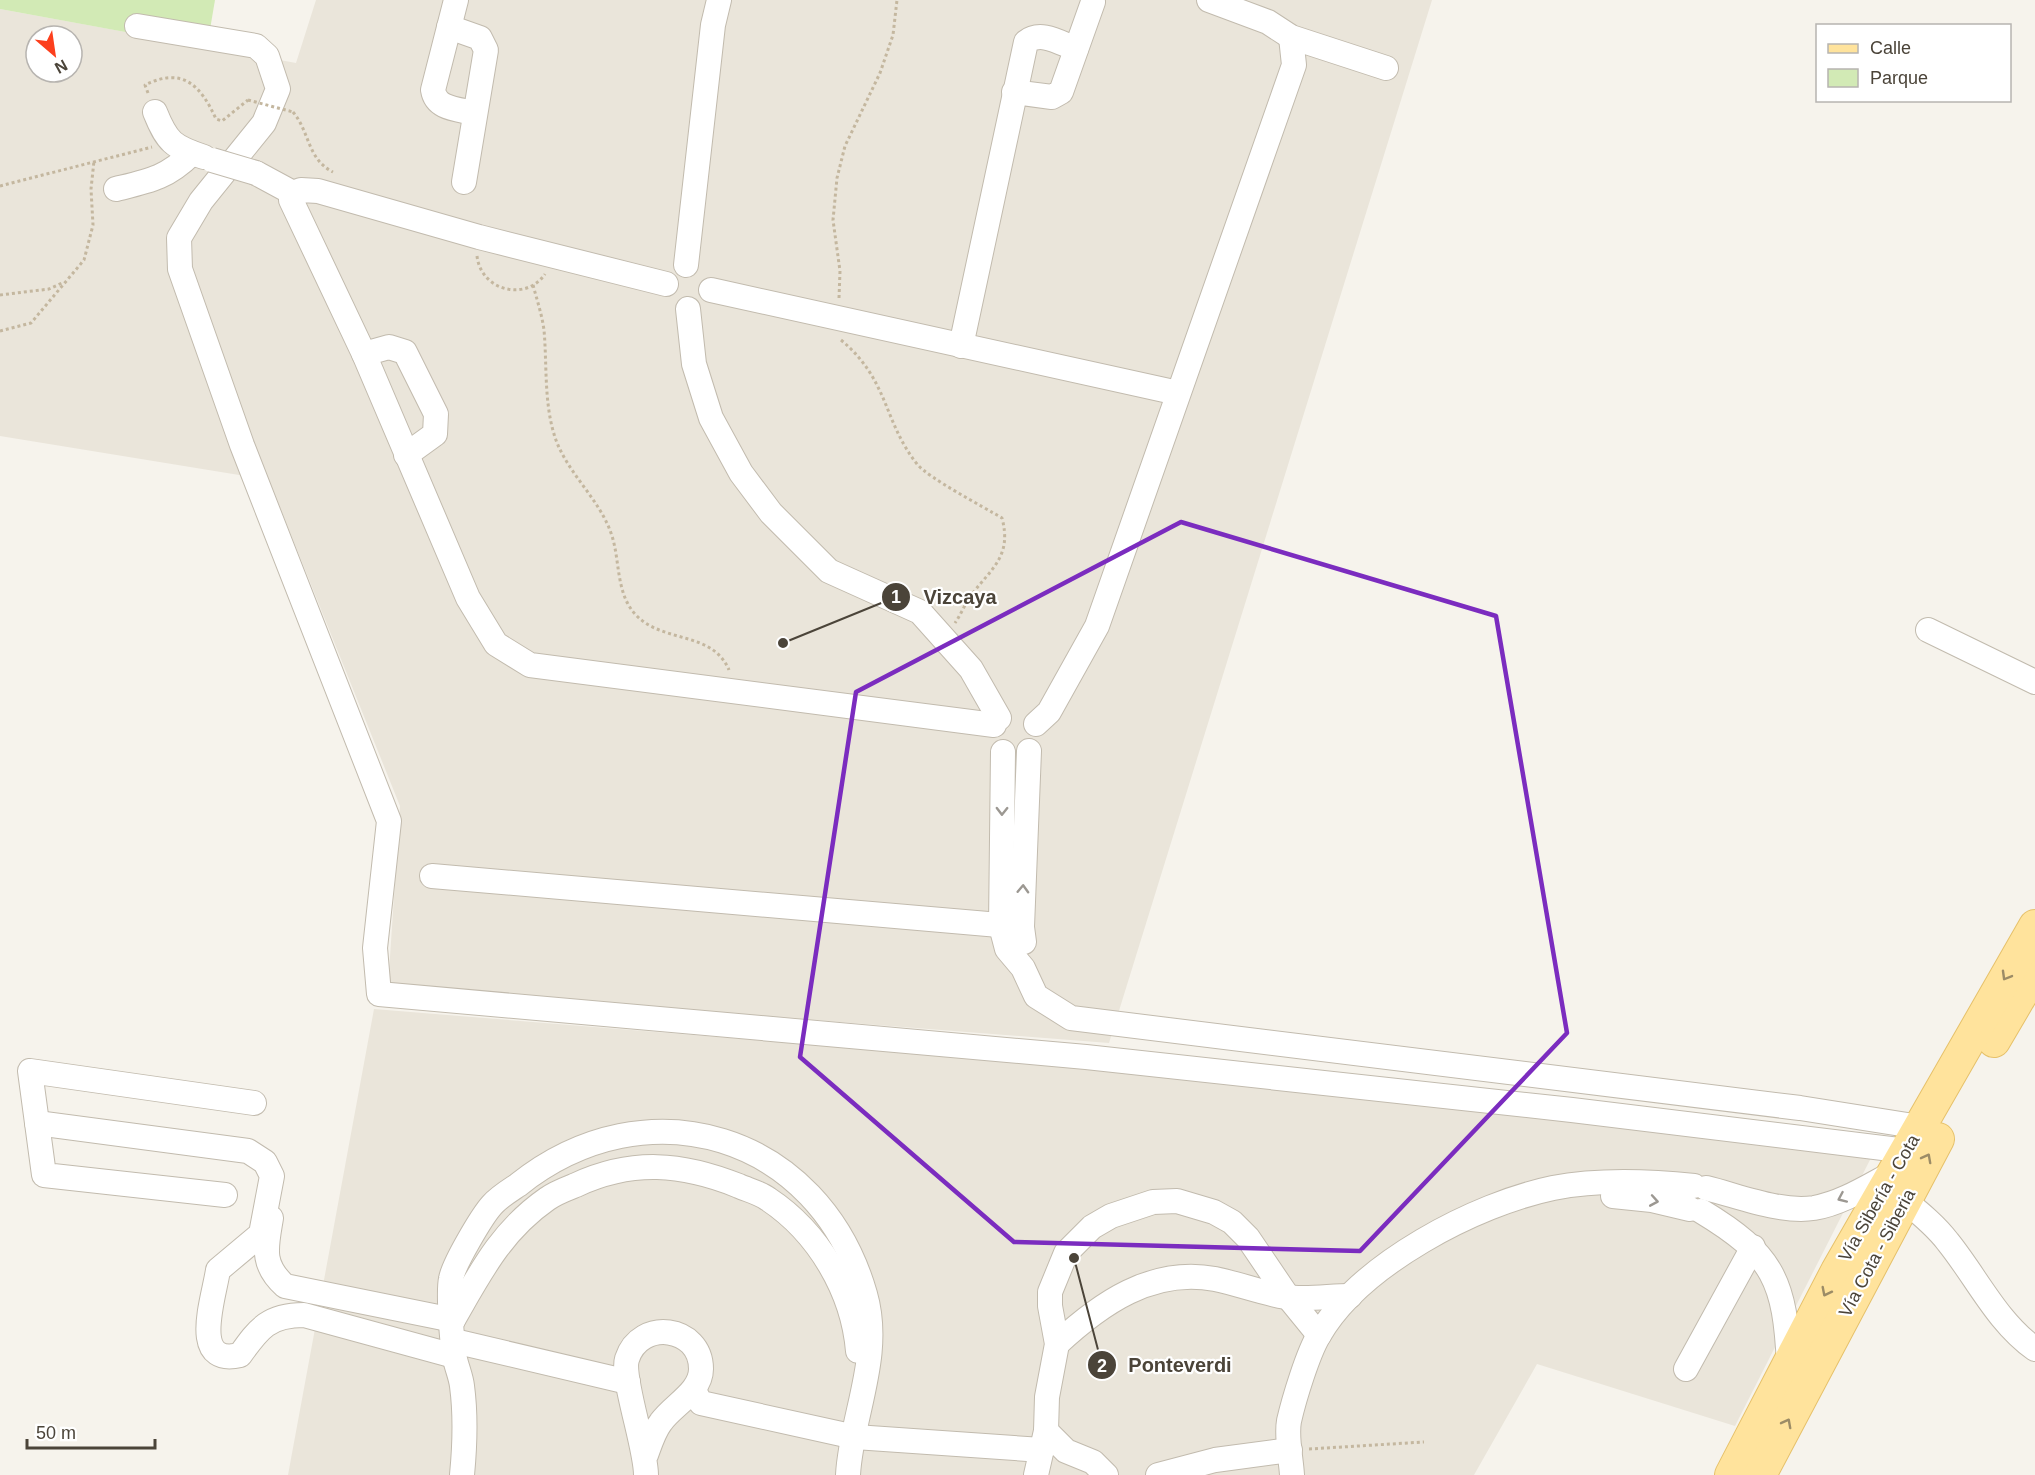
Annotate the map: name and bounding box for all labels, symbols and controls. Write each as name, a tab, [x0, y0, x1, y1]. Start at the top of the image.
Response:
north arrow	[24, 24, 84, 84]
legend	[1816, 24, 2011, 102]
text: Calle	[1870, 38, 1911, 58]
text: N	[52, 56, 70, 77]
text: Parque	[1870, 68, 1928, 88]
callout: Vizcaya	[881, 578, 1008, 616]
text: Vizcaya	[923, 586, 997, 608]
text: 1	[891, 587, 901, 607]
one-way arrow	[996, 806, 1009, 815]
one-way arrow	[1017, 885, 1030, 894]
one-way arrow	[2002, 970, 2013, 981]
street label: Vía Sibería - Cota	[1835, 1130, 1924, 1265]
one-way arrow	[1920, 1154, 1931, 1164]
street label: Vía Cota - Siberia	[1835, 1185, 1920, 1320]
one-way arrow	[1838, 1191, 1849, 1203]
one-way arrow	[1649, 1194, 1659, 1207]
one-way arrow	[1822, 1286, 1833, 1296]
callout: Ponteverdi	[1087, 1346, 1244, 1384]
text: Ponteverdi	[1128, 1354, 1232, 1376]
text: 2	[1097, 1356, 1107, 1376]
scale bar	[27, 1412, 154, 1450]
one-way arrow	[1780, 1419, 1791, 1429]
text: 50 m	[36, 1423, 76, 1443]

